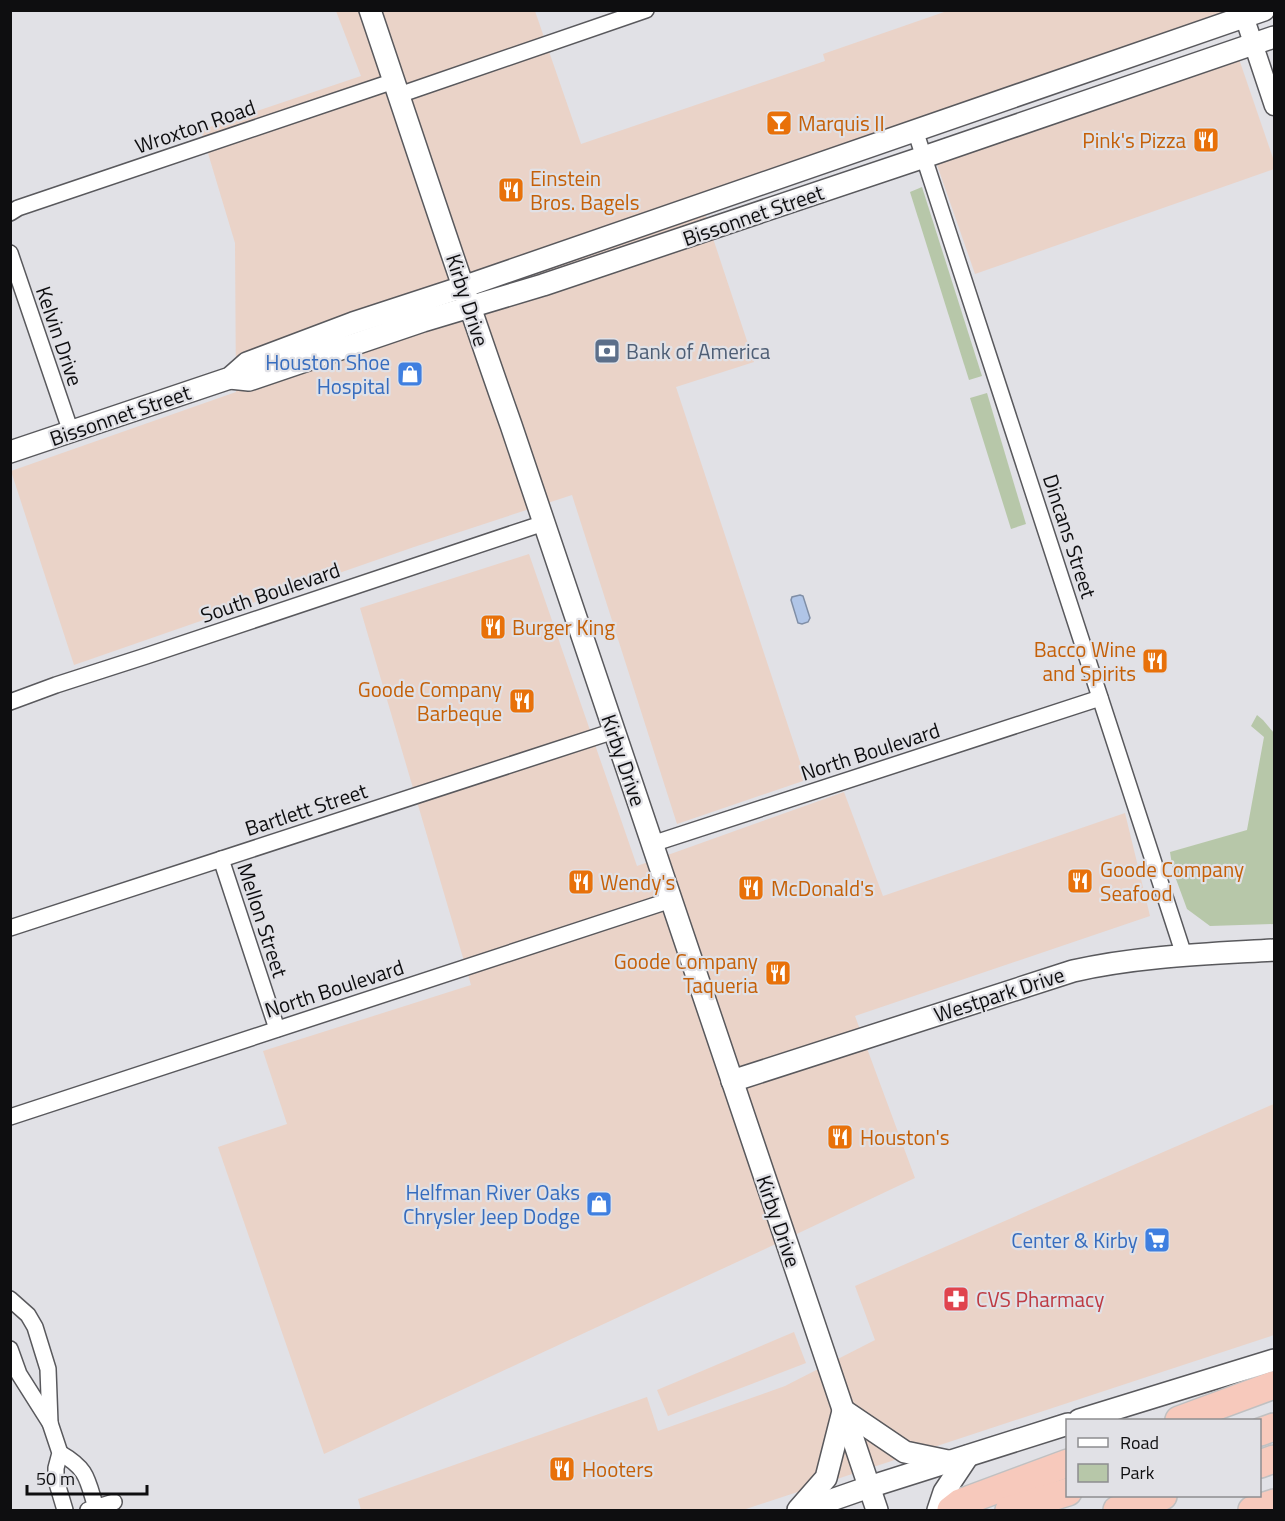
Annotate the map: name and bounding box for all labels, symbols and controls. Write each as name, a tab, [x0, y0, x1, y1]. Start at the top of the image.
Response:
street label: Wroxton Road	[130, 90, 260, 162]
place label: Marquis II	[798, 107, 885, 139]
bar icon: Marquis II	[764, 108, 794, 138]
place label: Pink's Pizza	[1082, 124, 1186, 156]
restaurant icon: Pink's Pizza	[1191, 125, 1221, 155]
place label: Einstein Bros. Bagels	[530, 162, 639, 218]
restaurant icon: Einstein Bros. Bagels	[496, 175, 526, 205]
street label: Bissonnet Street	[678, 176, 828, 254]
street label: Kirby Drive	[438, 250, 498, 350]
street label: Kelvin Drive	[28, 282, 92, 390]
place label: Bank of America	[626, 335, 771, 367]
bank icon: Bank of America	[592, 336, 622, 366]
place label: Houston Shoe Hospital	[265, 346, 390, 402]
shop icon: Houston Shoe Hospital	[395, 359, 425, 389]
street label: Bissonnet Street	[45, 376, 195, 454]
street label: Dincans Street	[1035, 470, 1105, 603]
street label: South Boulevard	[196, 553, 344, 631]
place label: Burger King	[512, 611, 615, 643]
restaurant icon: Burger King	[478, 612, 508, 642]
place label: Bacco Wine and Spirits	[1034, 633, 1136, 689]
restaurant icon: Bacco Wine and Spirits	[1140, 646, 1170, 676]
place label: Goode Company Barbeque	[358, 673, 502, 729]
restaurant icon: Goode Company Barbeque	[507, 686, 537, 716]
street label: Kirby Drive	[593, 710, 655, 810]
street label: North Boulevard	[796, 713, 944, 789]
street label: Bartlett Street	[241, 774, 372, 844]
place label: Goode Company Seafood	[1100, 853, 1244, 909]
street label: Mellon Street	[229, 858, 297, 982]
place label: Wendy's	[600, 866, 675, 898]
restaurant icon: Goode Company Seafood	[1065, 866, 1095, 896]
restaurant icon: Wendy's	[566, 867, 596, 897]
place label: McDonald's	[771, 872, 874, 904]
restaurant icon: McDonald's	[736, 873, 766, 903]
place label: Goode Company Taqueria	[614, 945, 758, 1001]
street label: North Boulevard	[260, 950, 408, 1026]
restaurant icon: Goode Company Taqueria	[763, 958, 793, 988]
street label: Westpark Drive	[930, 958, 1068, 1030]
place label: Houston's	[860, 1121, 950, 1153]
restaurant icon: Houston's	[825, 1122, 855, 1152]
street label: Kirby Drive	[748, 1171, 810, 1271]
place label: Helfman River Oaks Chrysler Jeep Dodge	[403, 1176, 580, 1232]
shop icon: Helfman River Oaks Chrysler Jeep Dodge	[584, 1189, 614, 1219]
place label: Center & Kirby	[1011, 1224, 1138, 1256]
supermarket icon: Center & Kirby	[1142, 1225, 1172, 1255]
place label: CVS Pharmacy	[976, 1283, 1104, 1315]
pharmacy icon: CVS Pharmacy	[941, 1284, 971, 1314]
legend	[1066, 1419, 1261, 1497]
text: Road	[1120, 1429, 1159, 1456]
place label: Hooters	[582, 1453, 653, 1485]
restaurant icon: Hooters	[547, 1454, 577, 1484]
scale bar	[27, 1458, 147, 1496]
text: Park	[1120, 1459, 1155, 1486]
text: 50 m	[36, 1465, 75, 1492]

